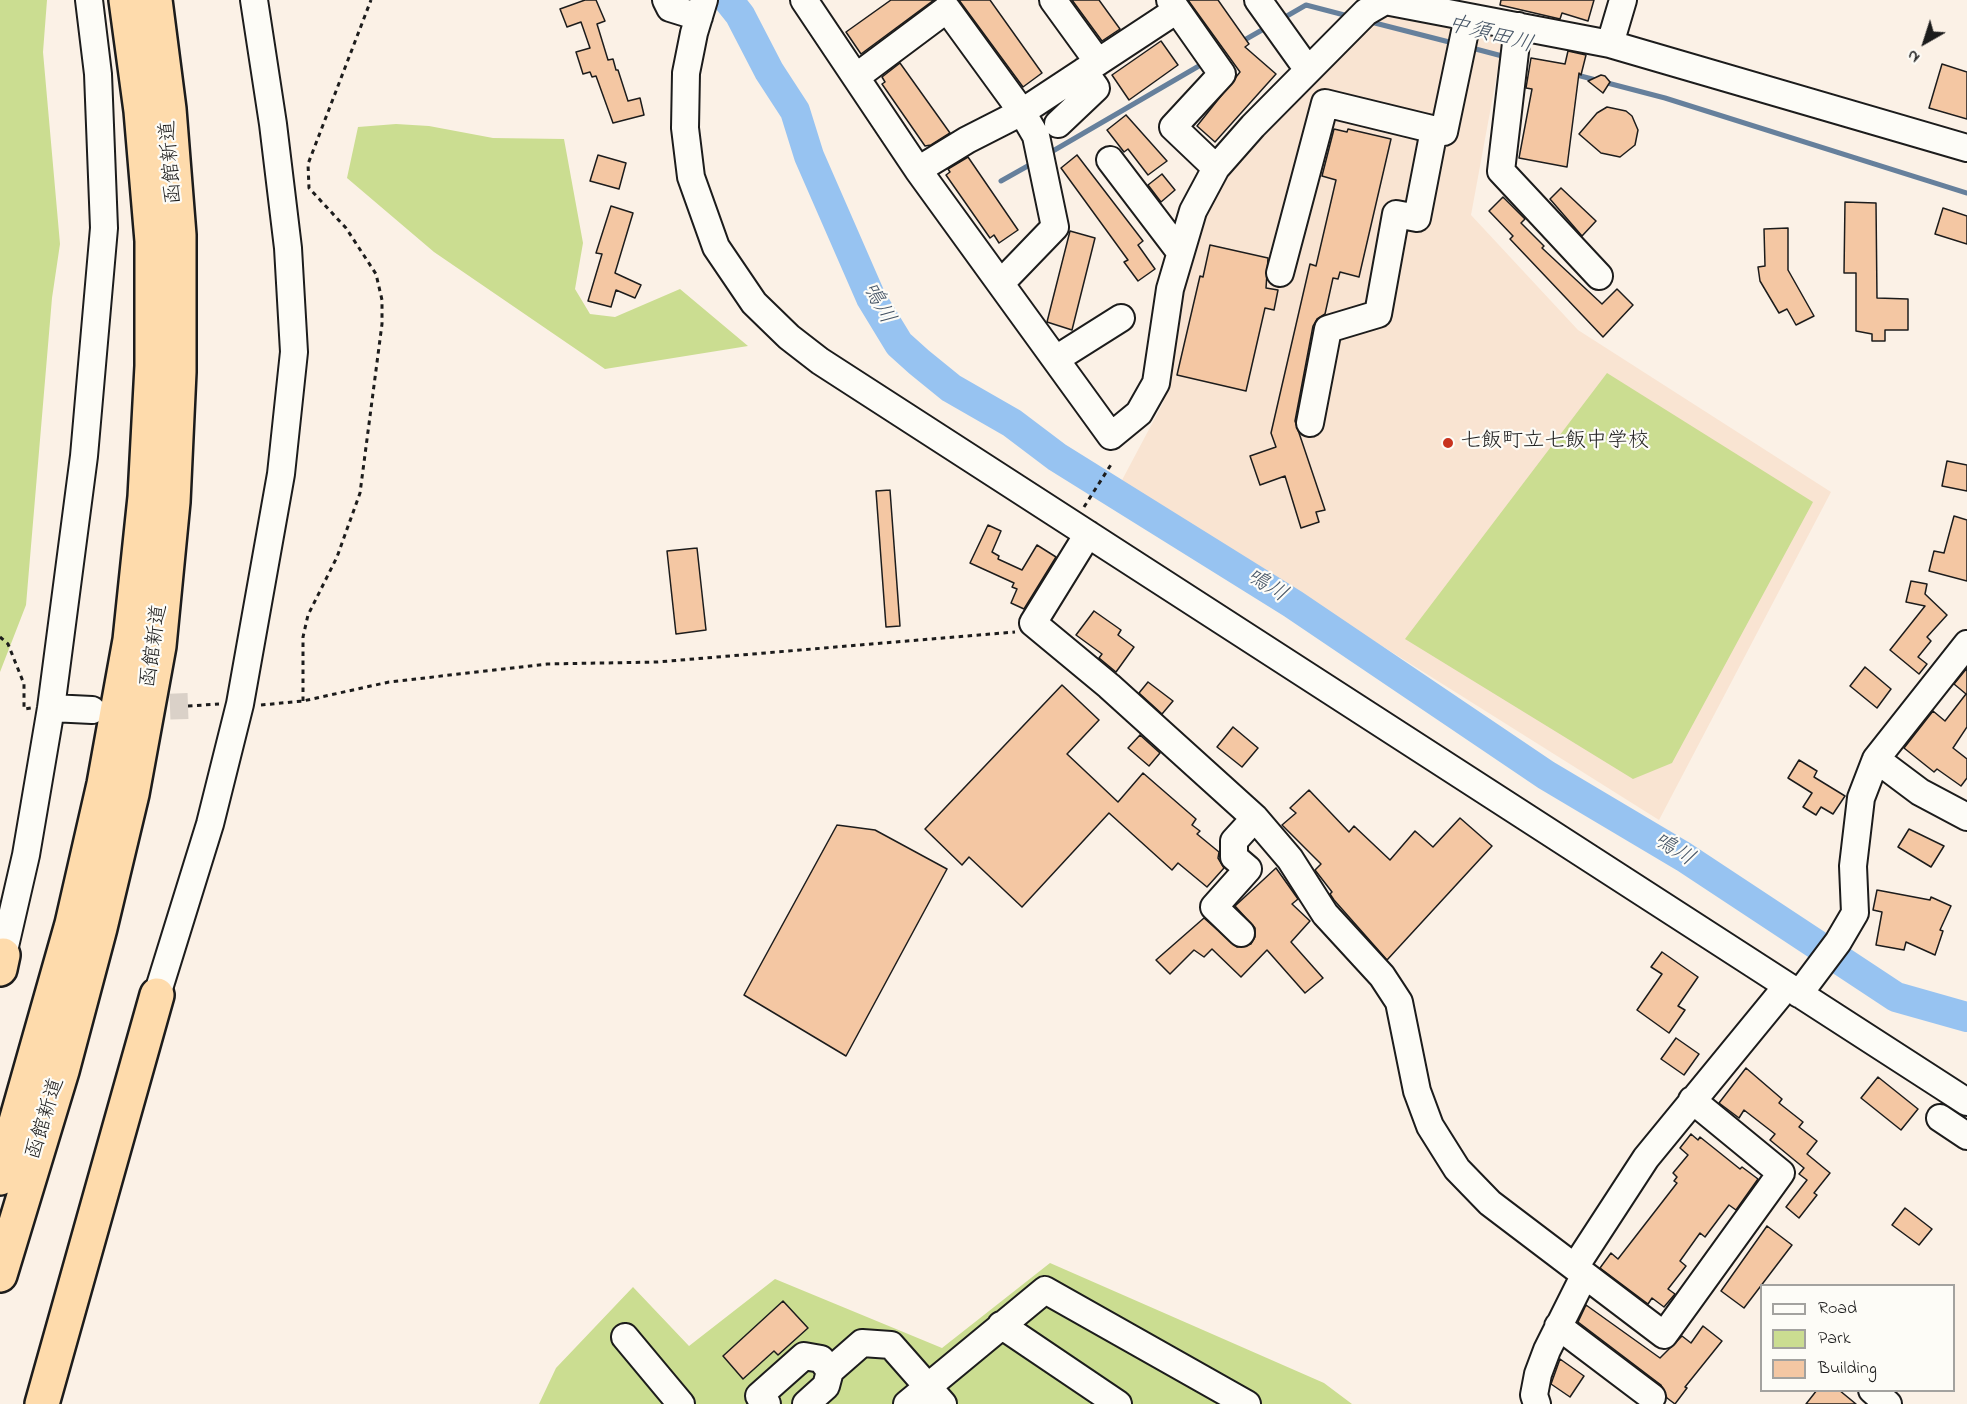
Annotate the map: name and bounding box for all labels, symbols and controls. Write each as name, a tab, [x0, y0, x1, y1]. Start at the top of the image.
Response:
water label: 中須田川	[1444, 12, 1536, 60]
north arrow	[1895, 12, 1955, 72]
text: N	[1902, 43, 1925, 69]
street label: 函館新道	[157, 119, 189, 205]
water label: 鳴川	[855, 278, 899, 330]
place label: 七飯町立七飯中学校	[1460, 430, 1649, 456]
marker: 七飯町立七飯中学校	[1441, 436, 1455, 450]
water label: 鳴川	[1240, 564, 1292, 610]
street label: 函館新道	[138, 603, 174, 689]
water label: 鳴川	[1647, 828, 1699, 874]
street label: 函館新道	[23, 1075, 71, 1163]
legend	[1760, 1284, 1955, 1392]
text: Road	[1818, 1296, 1857, 1322]
text: Park	[1818, 1326, 1851, 1352]
text: Building	[1818, 1356, 1877, 1382]

